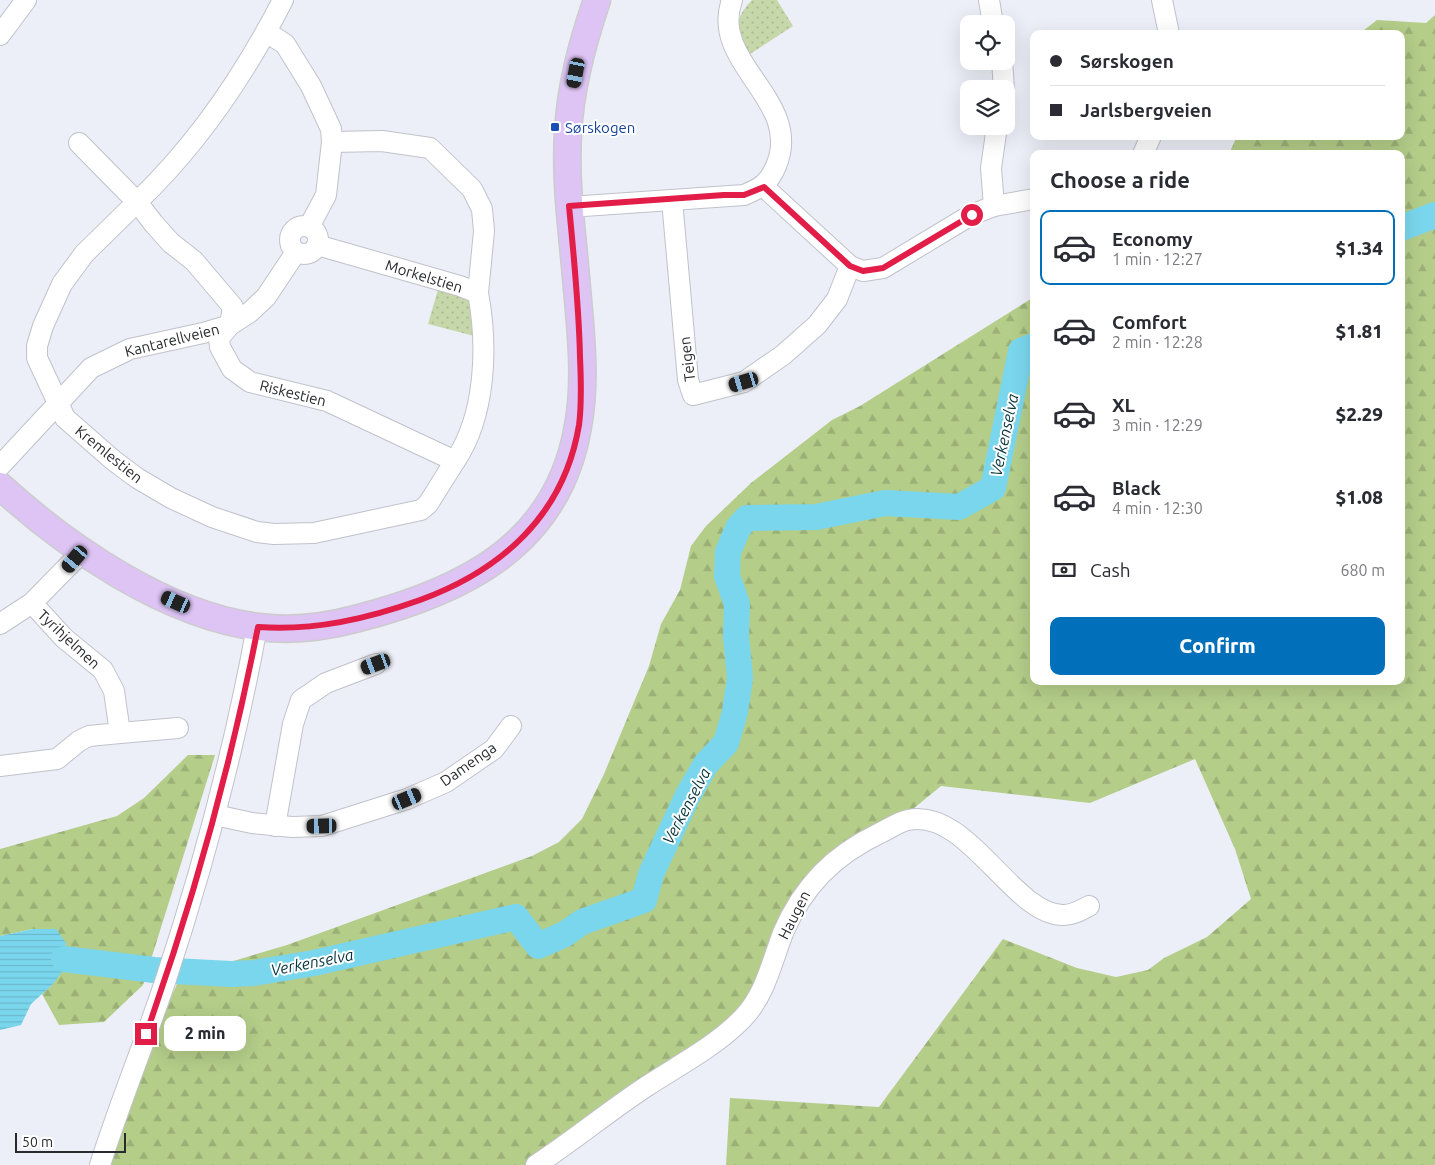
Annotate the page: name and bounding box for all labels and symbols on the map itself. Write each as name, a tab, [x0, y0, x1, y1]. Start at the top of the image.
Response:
car	[565, 57, 586, 89]
place label: Sørskogen	[565, 119, 635, 136]
marker: Sørskogen	[549, 121, 561, 133]
route start	[961, 204, 983, 226]
street label: Morkelstien	[383, 256, 465, 296]
street label: Kantarellveien	[123, 320, 221, 360]
street label: Teigen	[676, 336, 698, 382]
car	[727, 370, 760, 394]
street label: Riskestien	[258, 377, 328, 409]
water label: Verkenselva	[986, 392, 1022, 478]
street label: Kremlestien	[72, 422, 146, 486]
car	[59, 543, 90, 575]
car	[159, 589, 192, 615]
street label: Tyrihjelmen	[34, 606, 104, 672]
car	[359, 652, 392, 676]
street label: Damenga	[437, 739, 499, 789]
water label: Verkenselva	[658, 765, 714, 847]
car	[390, 786, 423, 812]
car	[306, 818, 337, 834]
street label: Haugen	[775, 888, 813, 942]
water label: Verkenselva	[269, 945, 355, 979]
callout: 2 min	[164, 1016, 246, 1052]
route end	[135, 1023, 157, 1045]
scale bar	[15, 1130, 126, 1153]

